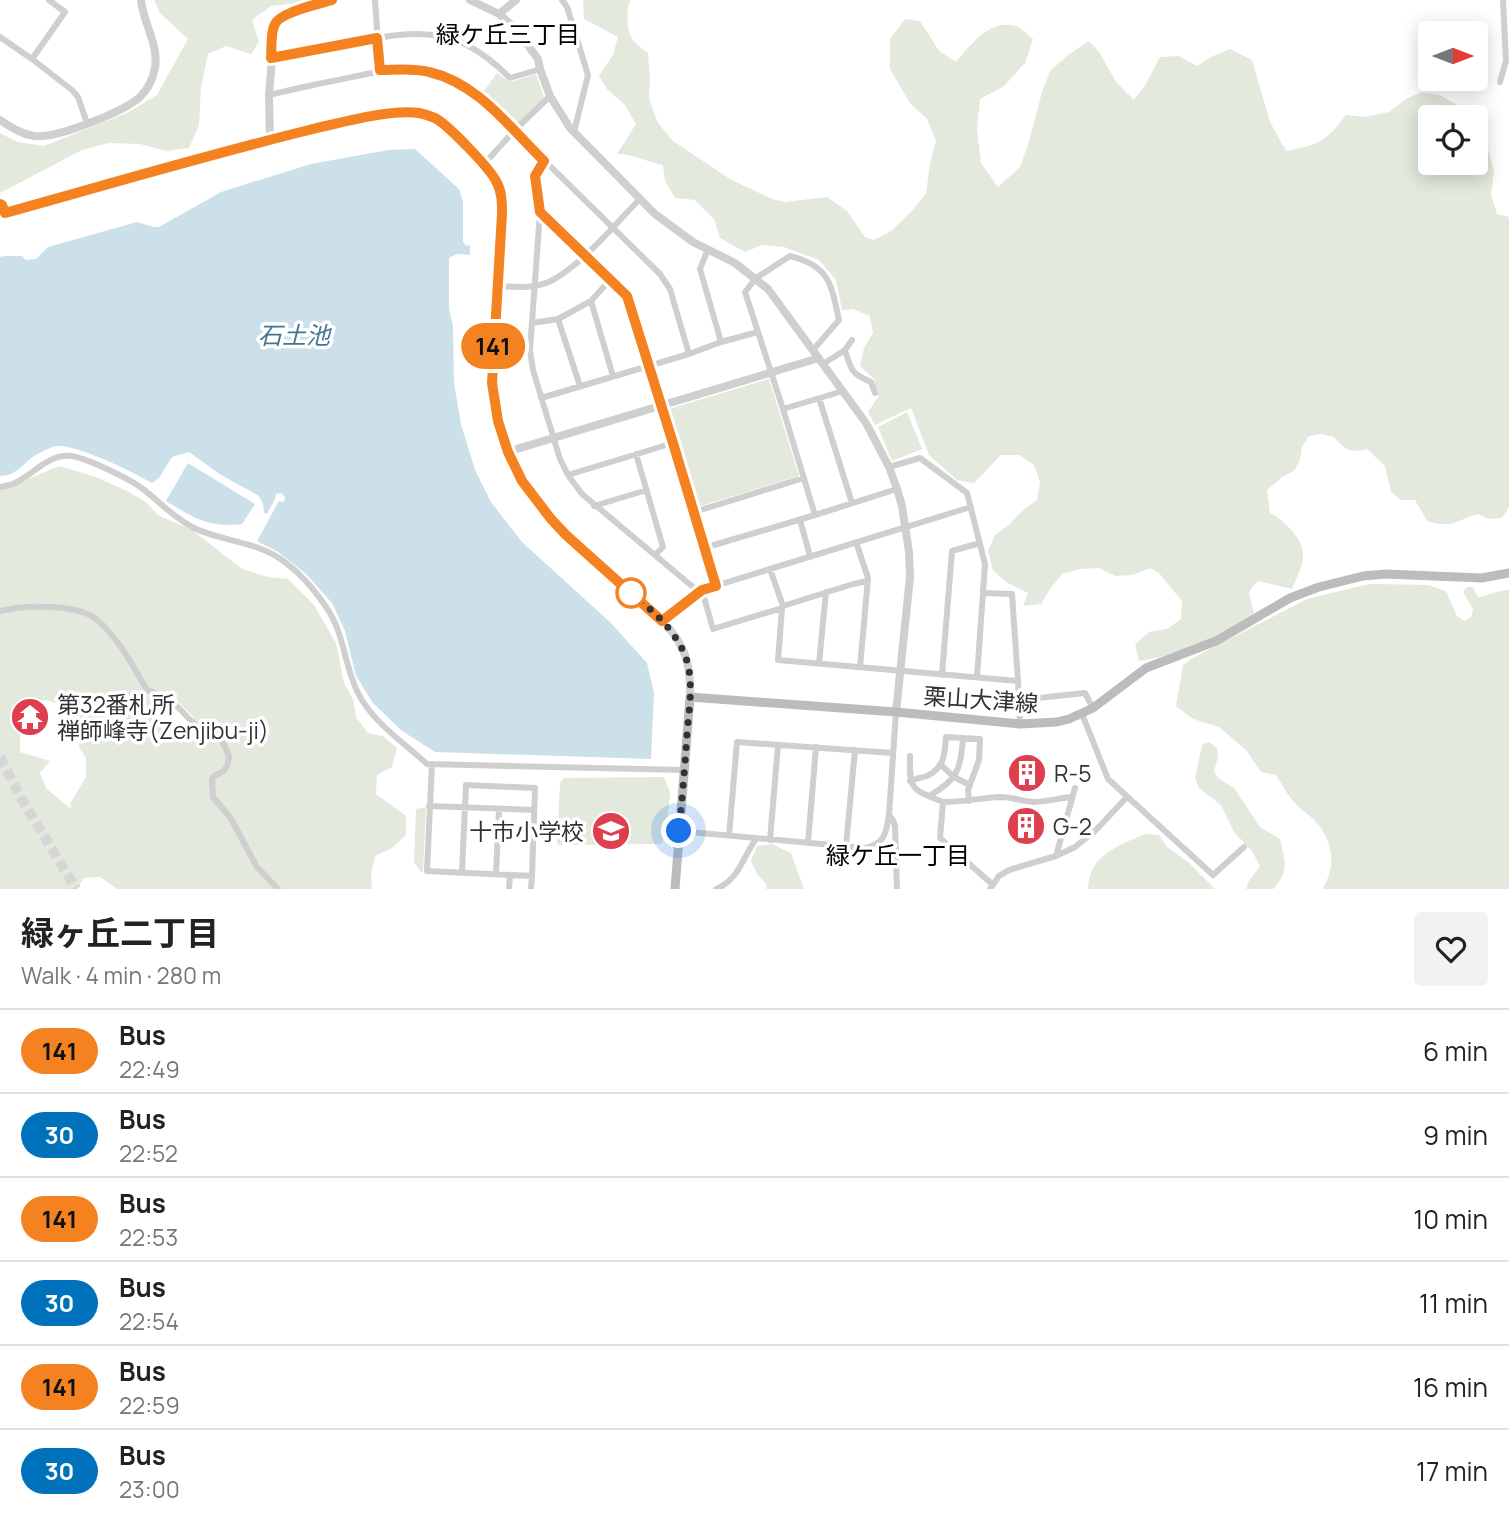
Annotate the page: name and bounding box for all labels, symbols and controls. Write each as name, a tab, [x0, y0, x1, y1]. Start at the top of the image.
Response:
district label: 緑ケ丘三丁目	[436, 17, 580, 50]
north arrow	[1418, 21, 1488, 91]
map controls	[1418, 21, 1488, 175]
button: locate	[1418, 105, 1488, 175]
water label: 石土池	[258, 318, 332, 351]
line badge: 141	[453, 323, 533, 369]
text: 141	[475, 329, 511, 362]
unlabelled marker	[616, 578, 646, 608]
street label: 栗山大津線	[923, 679, 1039, 719]
place label: 第32番札所 禅師峰寺(Zenjibu-ji)	[57, 688, 269, 746]
temple icon: 第32番札所 禅師峰寺(Zenjibu-ji)	[9, 696, 51, 738]
building icon: R-5	[1006, 752, 1048, 794]
place label: R-5	[1054, 757, 1091, 789]
building icon: G-2	[1005, 805, 1047, 847]
school or university icon: 十市小学校	[590, 810, 632, 852]
place label: G-2	[1053, 810, 1092, 842]
your location	[661, 813, 696, 848]
place label: 十市小学校	[469, 815, 584, 847]
district label: 緑ケ丘一丁目	[826, 838, 970, 871]
text: 緑ヶ丘二丁目	[21, 910, 219, 955]
button: heart	[1414, 912, 1488, 986]
text: Walk · 4 min · 280 m	[21, 959, 221, 991]
text: Bus	[119, 1017, 166, 1053]
text: 6 min	[1423, 1033, 1488, 1069]
text: 141	[42, 1034, 77, 1067]
text: 22:49	[119, 1053, 180, 1085]
text: Bus	[119, 1101, 166, 1137]
text: 9 min	[1423, 1117, 1488, 1153]
text: 30	[45, 1118, 74, 1151]
text: 22:52	[119, 1137, 178, 1169]
text: Bus	[119, 1185, 166, 1221]
text: 10 min	[1413, 1201, 1488, 1237]
text: 141	[42, 1202, 77, 1235]
text: 22:53	[119, 1221, 178, 1253]
text: Bus	[119, 1269, 166, 1305]
text: 11 min	[1419, 1285, 1488, 1321]
text: 30	[45, 1286, 74, 1319]
text: 22:54	[119, 1305, 179, 1337]
text: Bus	[119, 1353, 166, 1389]
text: 16 min	[1413, 1369, 1488, 1405]
text: 141	[42, 1370, 77, 1403]
text: 22:59	[119, 1389, 180, 1421]
text: Bus	[119, 1437, 166, 1473]
text: 17 min	[1416, 1453, 1488, 1489]
text: 30	[45, 1454, 74, 1487]
text: 23:00	[119, 1473, 180, 1505]

